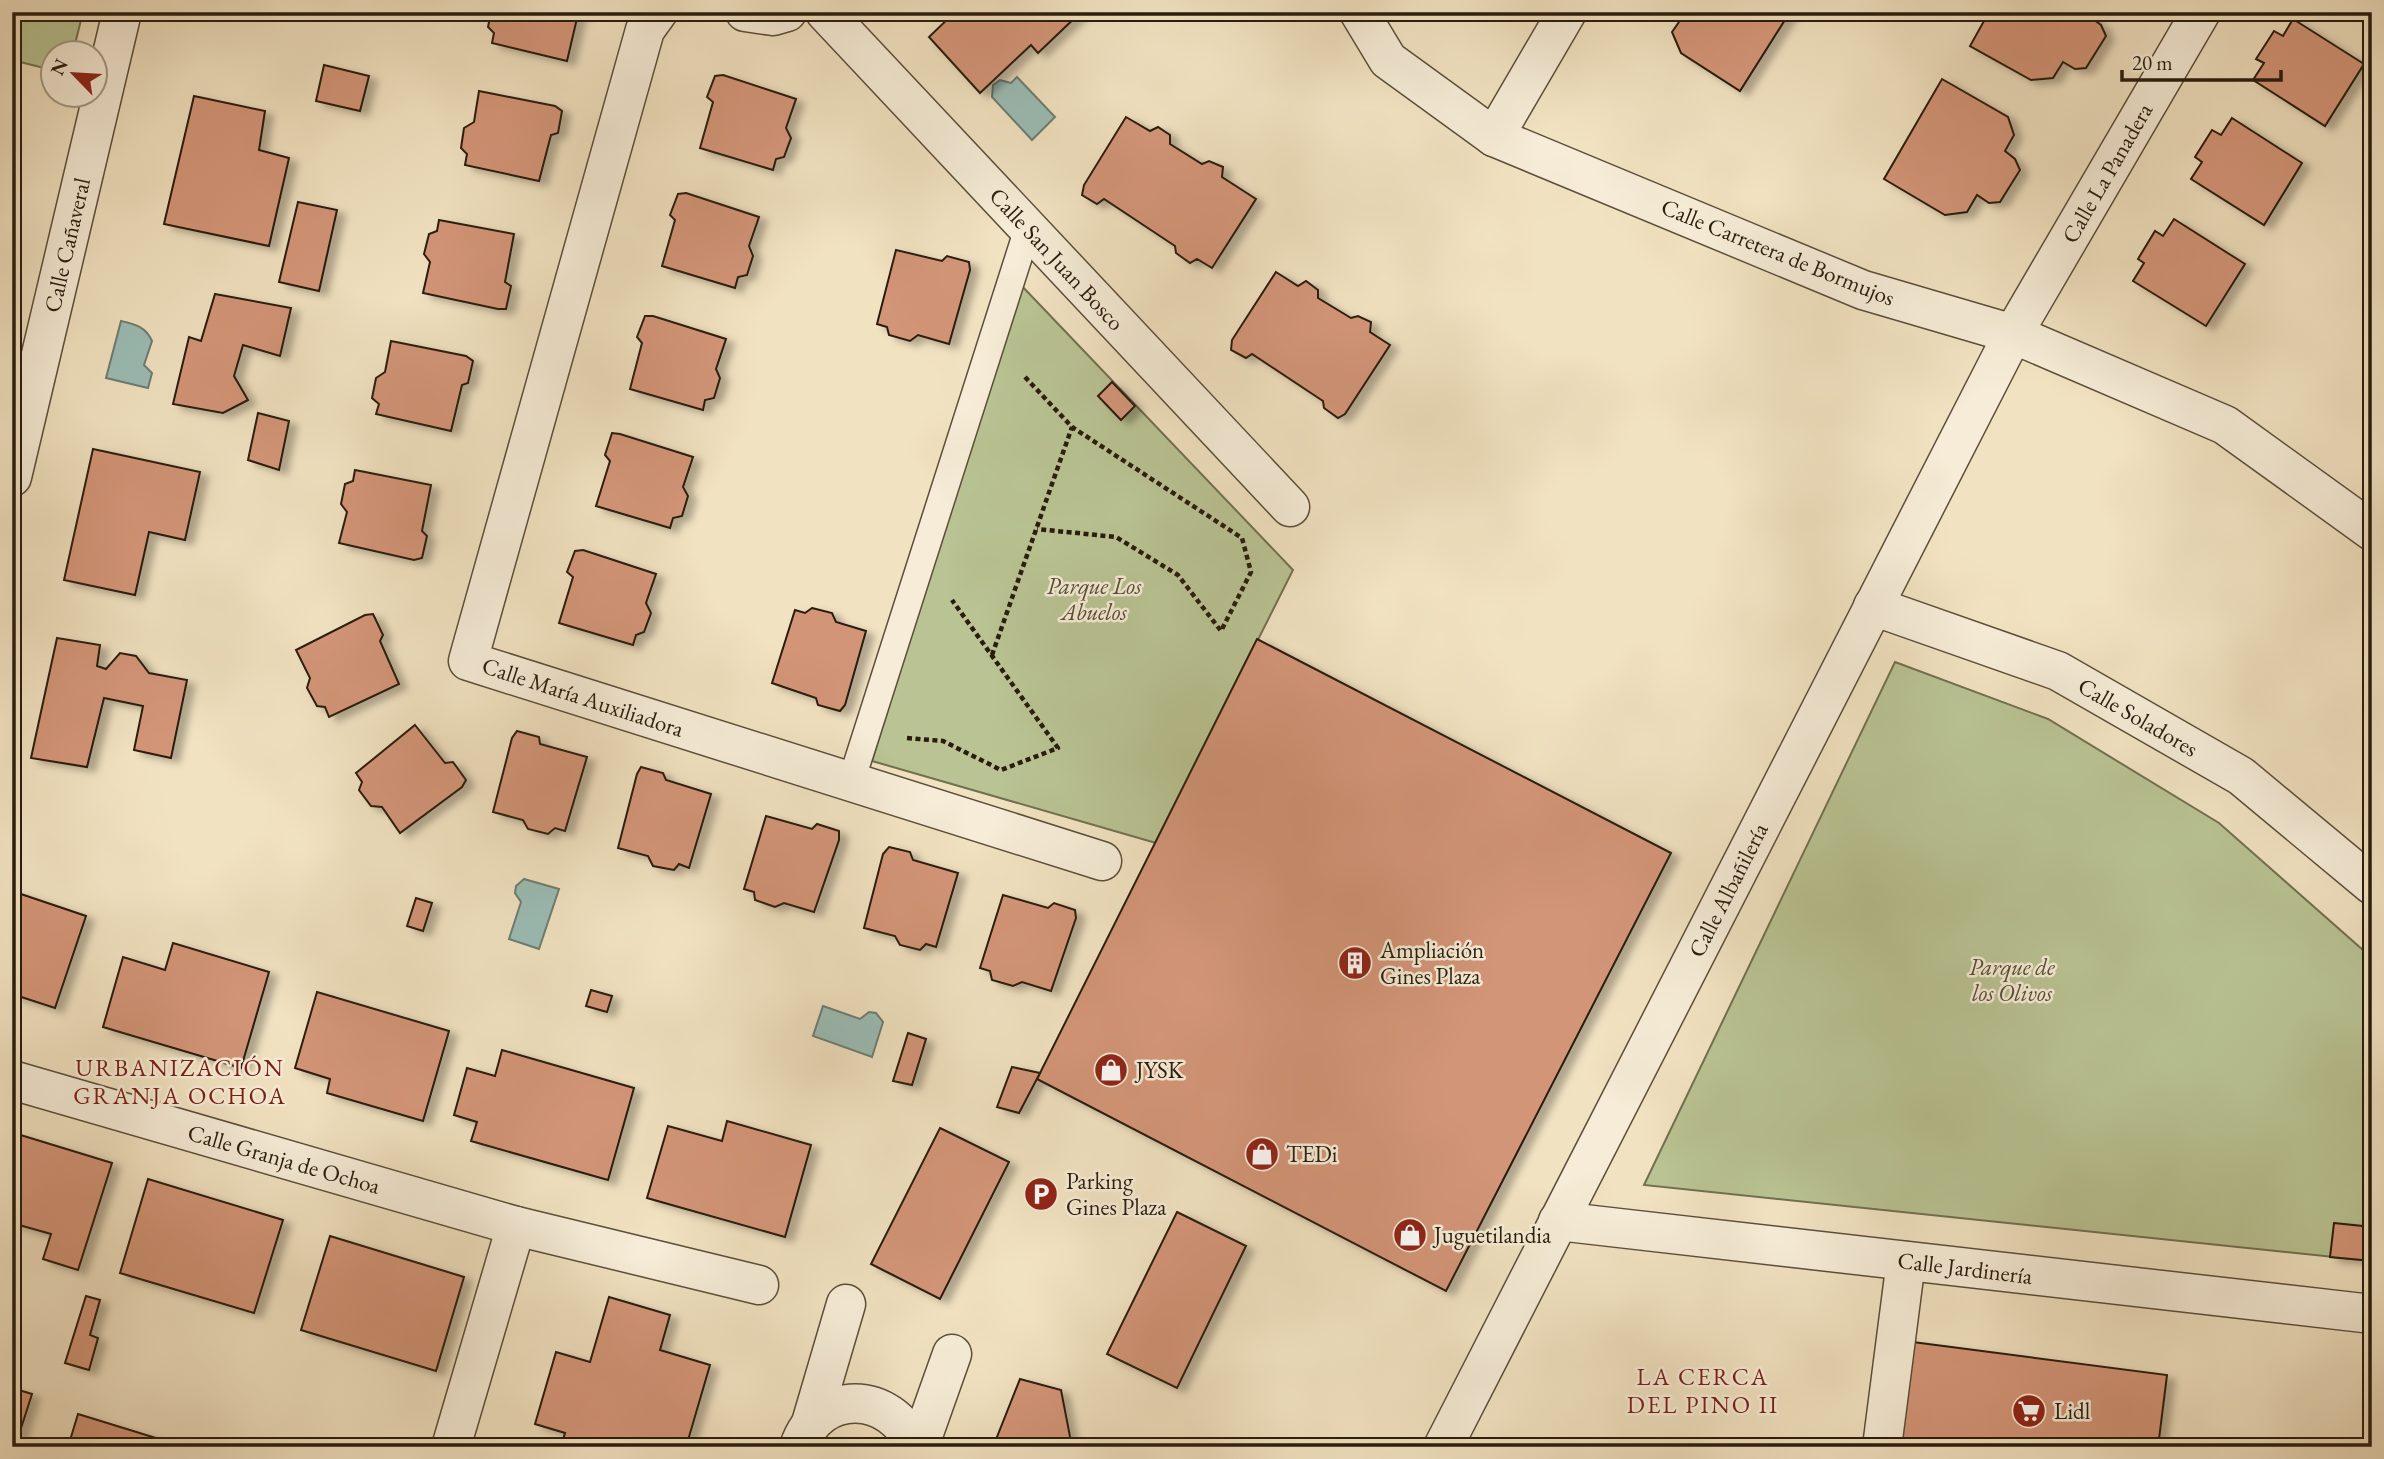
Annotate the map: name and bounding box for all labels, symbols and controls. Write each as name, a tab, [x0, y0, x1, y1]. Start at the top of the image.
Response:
north arrow	[38, 38, 108, 108]
scale bar	[2122, 38, 2281, 82]
text: 20 m	[2132, 49, 2173, 76]
text: N	[44, 54, 74, 79]
street label: Calle La Panadera	[2055, 97, 2160, 248]
street label: Calle Cañaveral	[37, 174, 97, 315]
street label: Calle San Juan Bosco	[983, 181, 1131, 337]
street label: Calle Carretera de Bormujos	[1657, 191, 1899, 313]
park label: Parque Los Abuelos	[1047, 571, 1142, 627]
street label: Calle María Auxiliadora	[478, 650, 688, 744]
street label: Calle Soladores	[2073, 671, 2203, 763]
street label: Calle Albañilería	[1681, 817, 1775, 962]
place label: Ampliación Gines Plaza	[1379, 935, 1484, 991]
building icon: Ampliación Gines Plaza	[1336, 944, 1374, 982]
park label: Parque de los Olivos	[1969, 952, 2056, 1008]
shop icon: JYSK	[1092, 1051, 1130, 1089]
district label: URBANIZACIÓN GRANJA OCHOA	[73, 1052, 287, 1111]
place label: JYSK	[1134, 1055, 1184, 1085]
street label: Calle Granja de Ochoa	[184, 1117, 385, 1201]
shop icon: TEDi	[1243, 1135, 1281, 1173]
place label: TEDi	[1286, 1139, 1338, 1169]
place label: Parking Gines Plaza	[1066, 1166, 1167, 1222]
parking icon: Parking Gines Plaza	[1022, 1175, 1060, 1213]
shop icon: Juguetilandia	[1391, 1216, 1429, 1254]
place label: Juguetilandia	[1432, 1220, 1552, 1250]
street label: Calle Jardinería	[1896, 1245, 2035, 1291]
district label: LA CERCA DEL PINO II	[1627, 1361, 1779, 1420]
supermarket icon: Lidl	[2010, 1392, 2048, 1430]
place label: Lidl	[2054, 1396, 2091, 1426]

